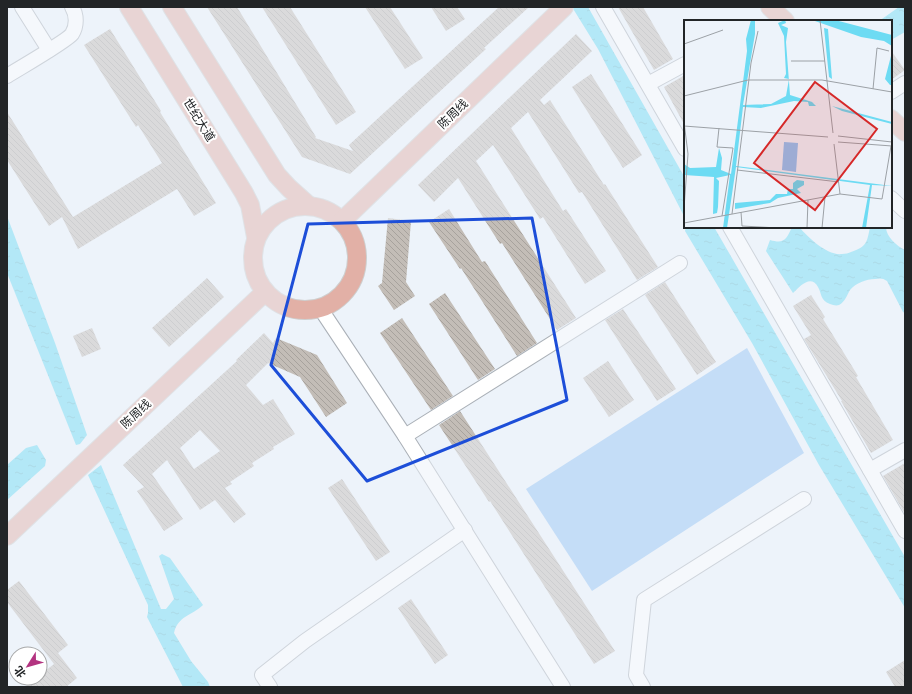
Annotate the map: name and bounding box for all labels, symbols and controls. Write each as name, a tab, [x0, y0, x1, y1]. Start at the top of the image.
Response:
inset map	[684, 20, 892, 228]
street label: 世纪大道	[180, 96, 218, 144]
street label: 陈周线	[435, 96, 471, 132]
street label: 陈周线	[118, 397, 154, 431]
north arrow	[8, 646, 48, 686]
text: 北	[12, 663, 29, 680]

